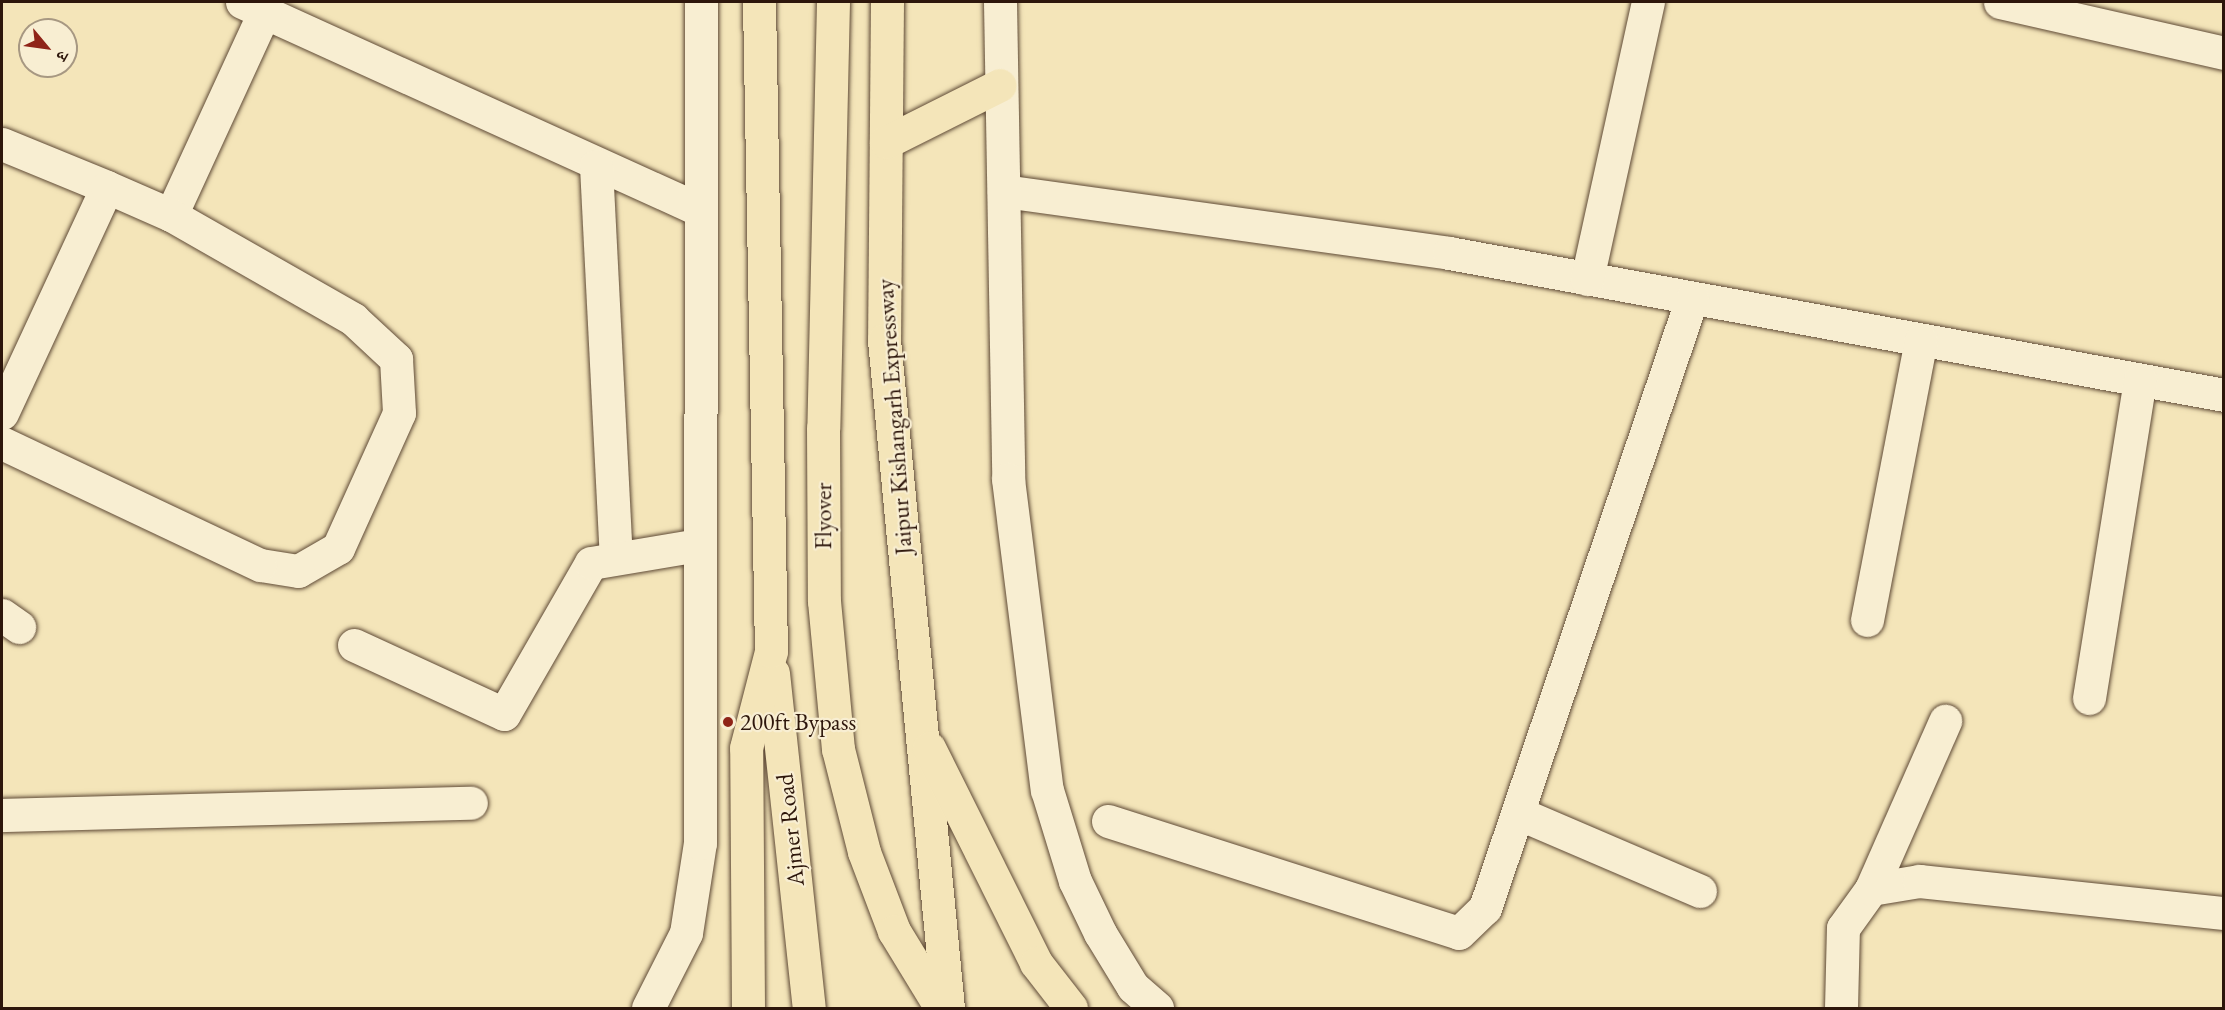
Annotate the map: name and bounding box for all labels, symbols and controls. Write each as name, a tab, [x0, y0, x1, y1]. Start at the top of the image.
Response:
north arrow	[18, 18, 78, 78]
text: उ	[51, 47, 74, 65]
street label: Jaipur Kishangarh Expressway	[870, 278, 918, 556]
street label: Flyover	[809, 483, 837, 549]
place label: 200ft Bypass	[740, 708, 856, 736]
marker: 200ft Bypass	[721, 715, 735, 729]
street label: Ajmer Road	[770, 772, 810, 888]

